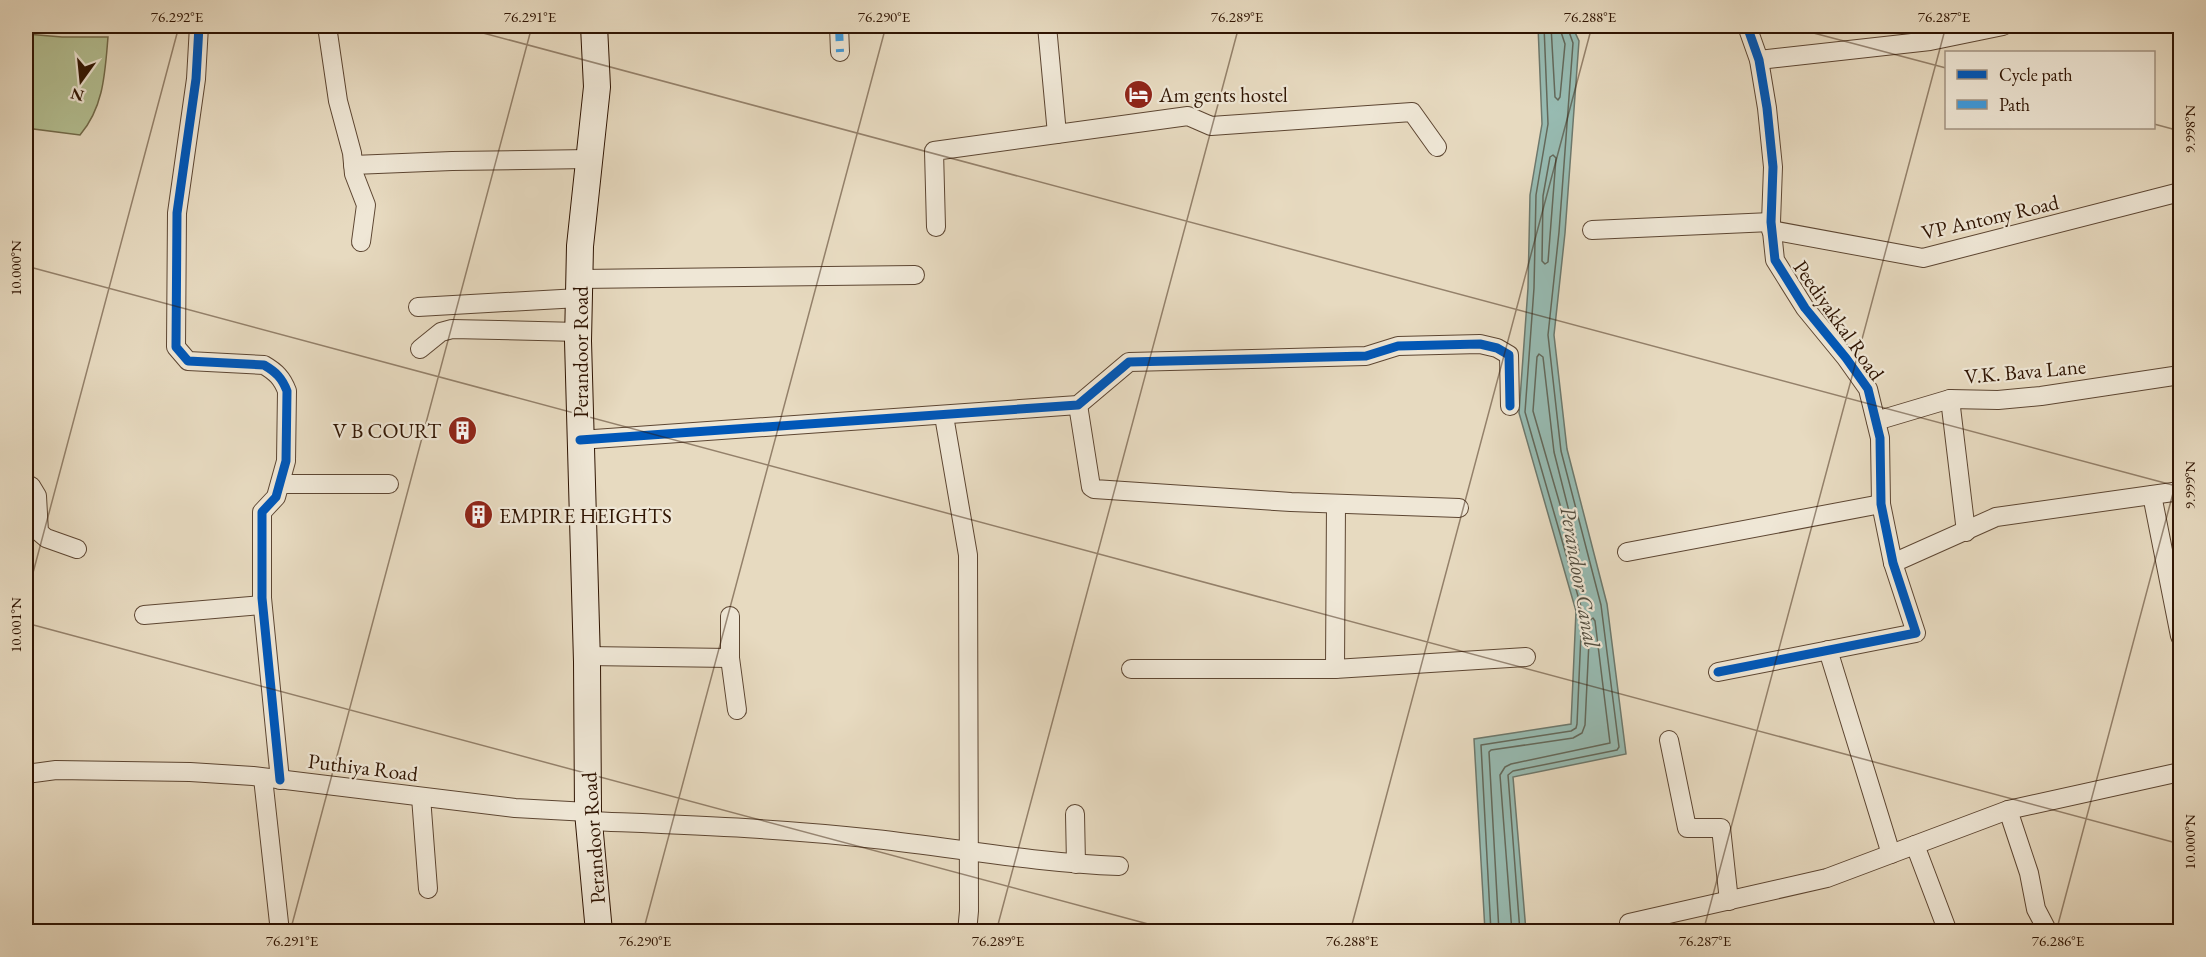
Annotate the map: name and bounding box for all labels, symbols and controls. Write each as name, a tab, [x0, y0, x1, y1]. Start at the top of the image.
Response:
text: 76.292°E	[151, 7, 204, 26]
text: 76.291°E	[504, 7, 557, 26]
text: 76.290°E	[858, 7, 911, 26]
text: 76.289°E	[1211, 7, 1264, 26]
text: 76.288°E	[1564, 7, 1617, 26]
text: 76.287°E	[1918, 7, 1971, 26]
north arrow	[51, 51, 111, 111]
legend	[1945, 51, 2155, 129]
text: Cycle path	[1999, 63, 2073, 86]
hotel icon: Am gents hostel	[1122, 78, 1154, 110]
place label: Am gents hostel	[1158, 81, 1288, 108]
text: N	[68, 83, 86, 107]
text: Path	[1999, 93, 2030, 116]
text: 9.998°N	[2180, 105, 2199, 153]
street label: VP Antony Road	[1919, 188, 2062, 246]
text: 10.000°N	[6, 240, 25, 296]
street label: Peediyakkal Road	[1788, 255, 1891, 386]
street label: Perandoor Road	[567, 286, 594, 418]
street label: V.K. Bava Lane	[1963, 352, 2087, 390]
building icon: V B COURT	[446, 414, 478, 446]
place label: V B COURT	[333, 417, 442, 444]
text: 9.999°N	[2180, 461, 2199, 509]
building icon: EMPIRE HEIGHTS	[462, 499, 494, 531]
place label: EMPIRE HEIGHTS	[499, 502, 672, 529]
water label: Perandoor Canal	[1553, 504, 1607, 650]
text: 10.001°N	[6, 597, 25, 653]
street label: Puthiya Road	[306, 747, 420, 787]
street label: Perandoor Road	[575, 771, 611, 905]
text: 10.000°N	[2180, 814, 2199, 870]
text: 76.291°E	[266, 931, 319, 950]
text: 76.290°E	[619, 931, 672, 950]
text: 76.289°E	[972, 931, 1025, 950]
text: 76.288°E	[1326, 931, 1379, 950]
text: 76.287°E	[1679, 931, 1732, 950]
text: 76.286°E	[2032, 931, 2085, 950]

